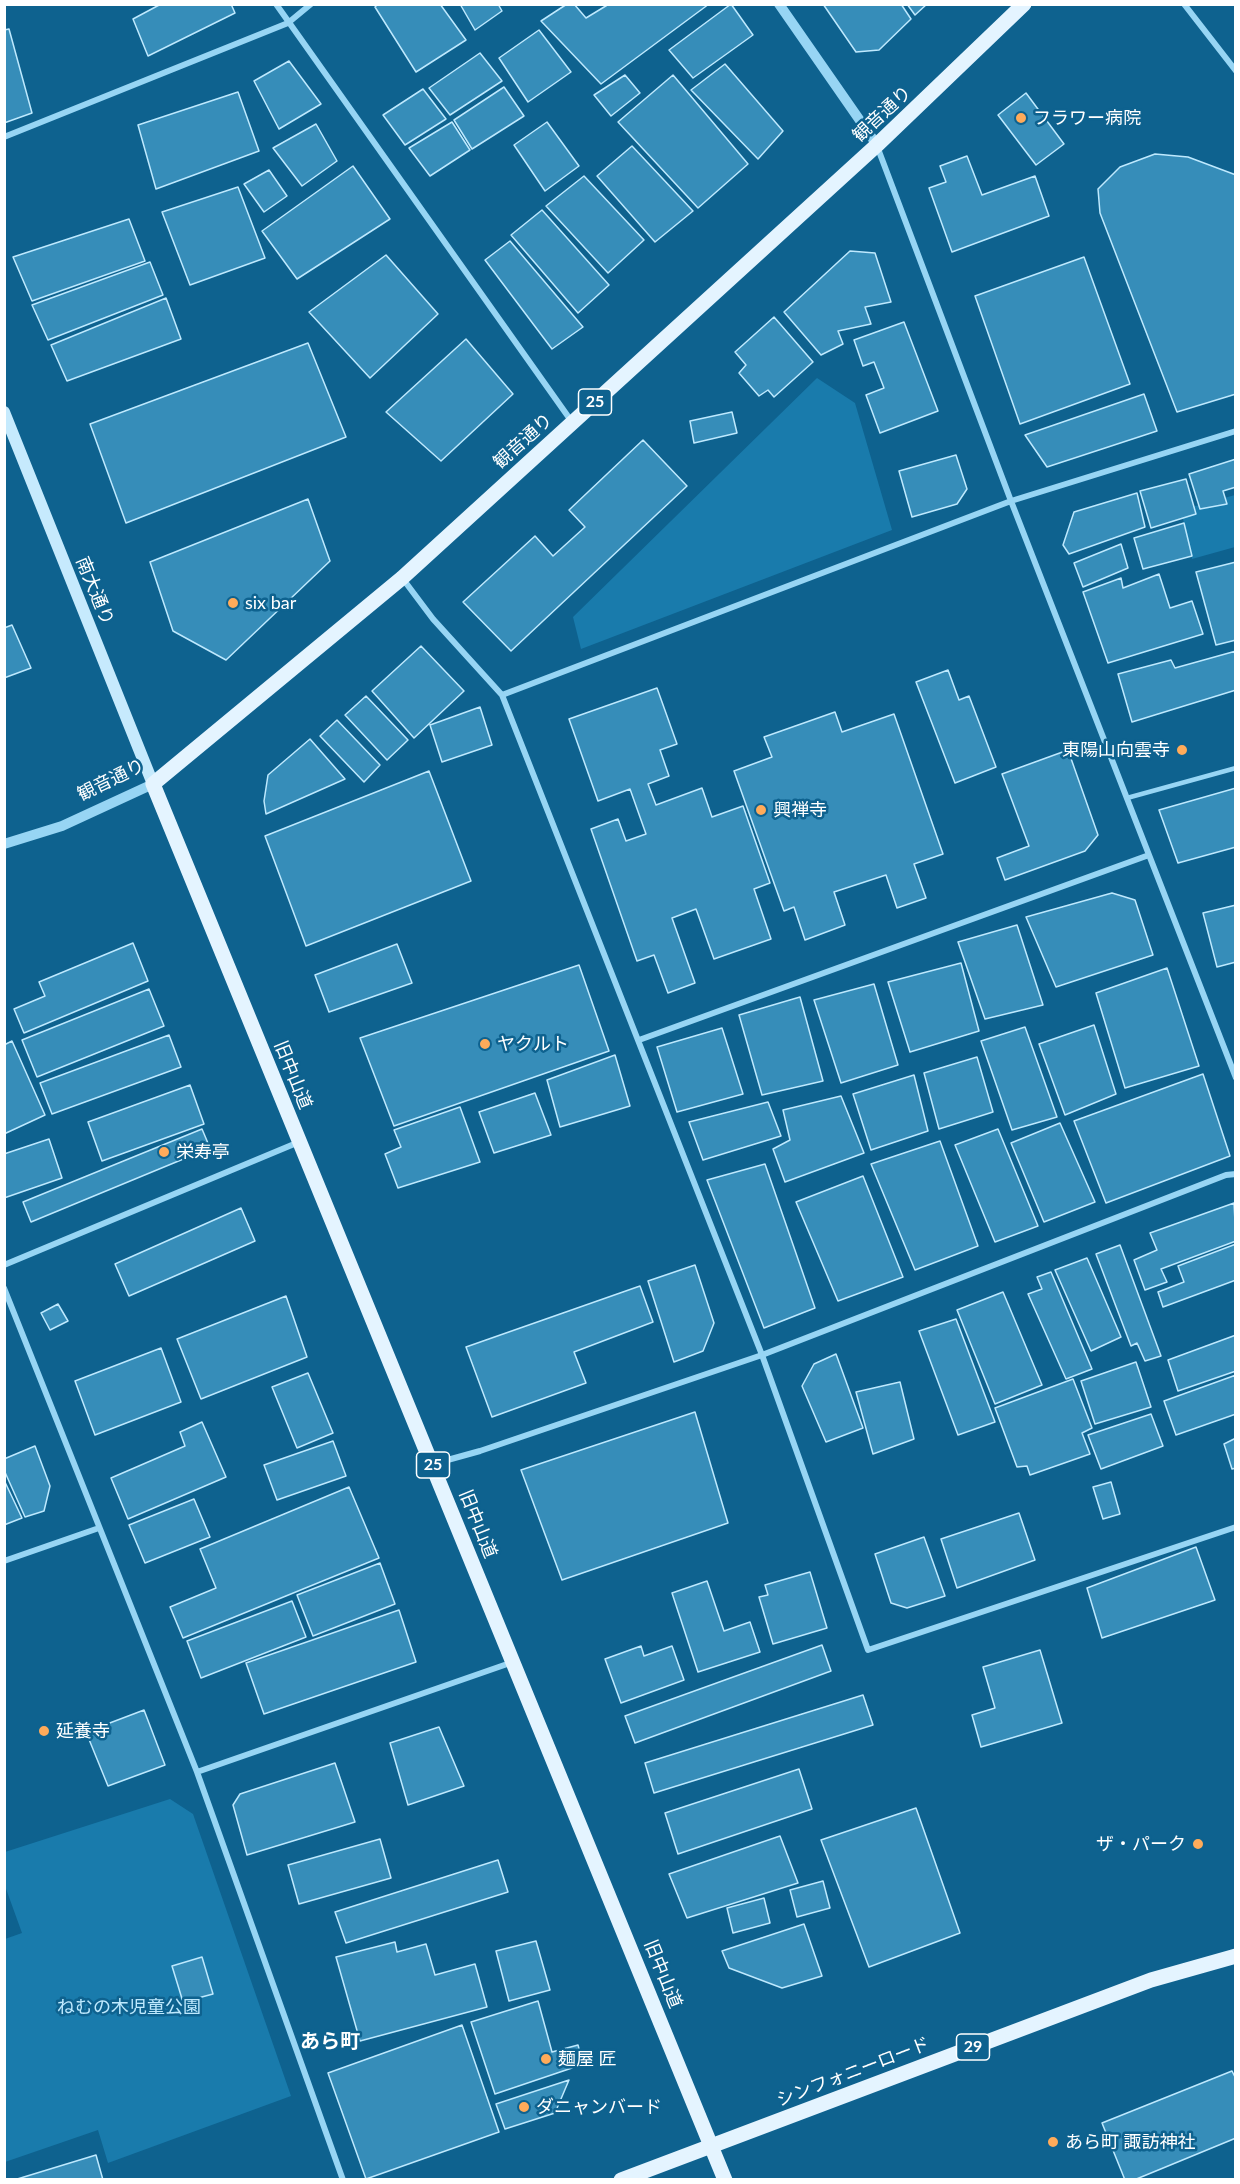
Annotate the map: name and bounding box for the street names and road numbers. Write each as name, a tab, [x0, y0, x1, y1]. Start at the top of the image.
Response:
street label: 観音通り	[848, 82, 916, 146]
road number: 25	[578, 389, 612, 415]
street label: 観音通り	[489, 409, 557, 473]
street label: 南大通り	[72, 554, 118, 628]
street label: 観音通り	[74, 755, 148, 805]
street label: 旧中山道	[270, 1038, 316, 1112]
road number: 25	[416, 1452, 450, 1478]
street label: 旧中山道	[455, 1487, 501, 1561]
street label: 旧中山道	[640, 1937, 686, 2011]
street label: シンフォニーロード	[774, 2033, 932, 2111]
road number: 29	[956, 2034, 990, 2060]

